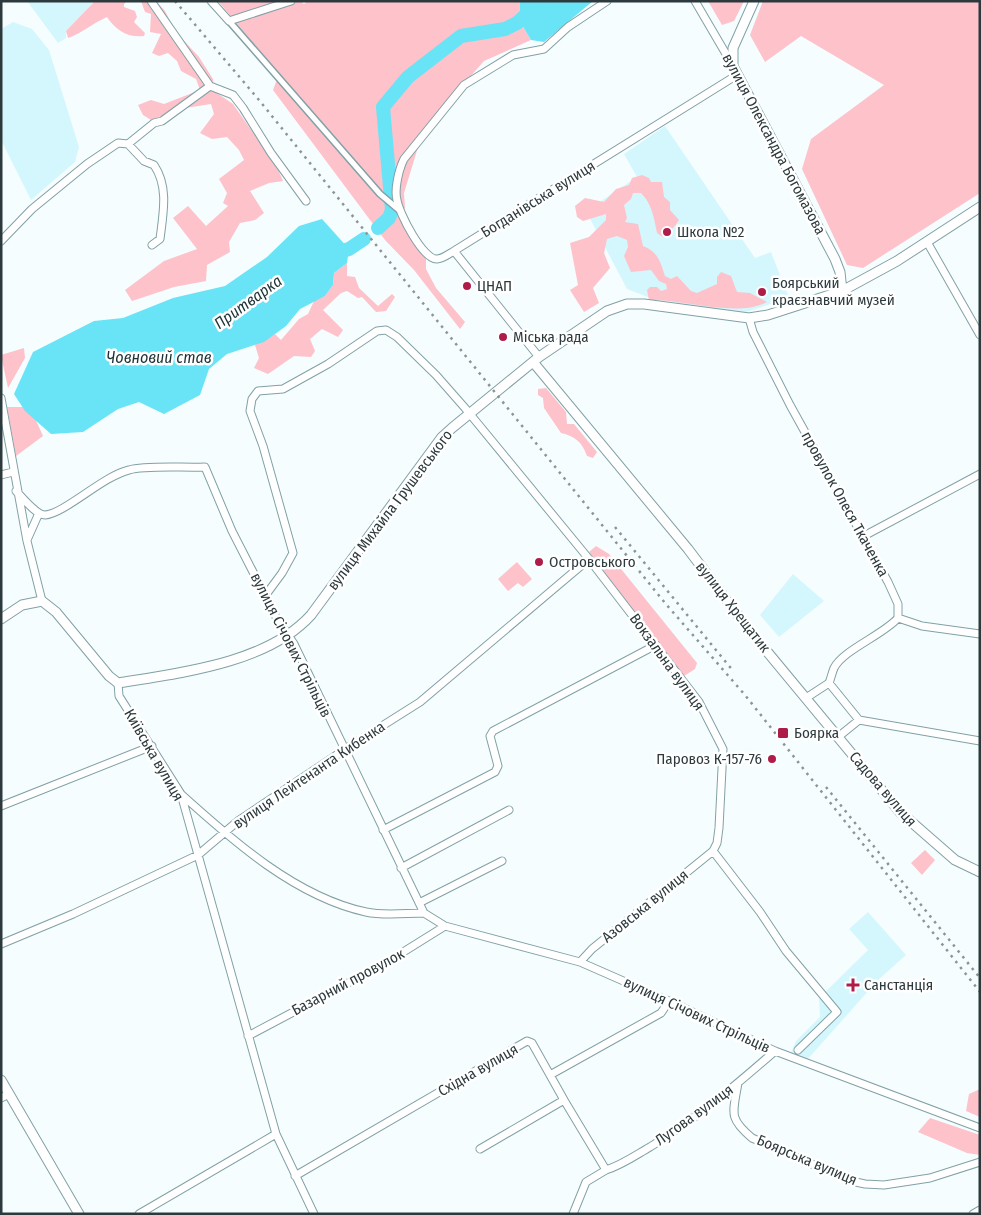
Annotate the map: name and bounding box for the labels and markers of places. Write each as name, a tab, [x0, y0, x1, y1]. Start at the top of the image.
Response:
place label: Школа №2	[677, 223, 745, 241]
marker: Школа №2	[661, 226, 673, 238]
place label: Боярський краєзнавчий музей	[772, 274, 895, 309]
place label: ЦНАП	[477, 277, 512, 295]
marker: ЦНАП	[461, 280, 473, 292]
marker: Боярський краєзнавчий музей	[756, 286, 768, 298]
place label: Міська рада	[513, 328, 589, 346]
marker: Міська рада	[497, 331, 509, 343]
place label: Островського	[549, 553, 636, 571]
marker: Островського	[533, 556, 545, 568]
place label: Боярка	[794, 724, 839, 742]
marker: Боярка	[776, 726, 790, 740]
place label: Паровоз К-157-76	[656, 750, 762, 768]
marker: Паровоз К-157-76	[766, 753, 778, 765]
place label: Санстанція	[864, 976, 933, 994]
marker: Санстанція	[846, 978, 860, 992]

